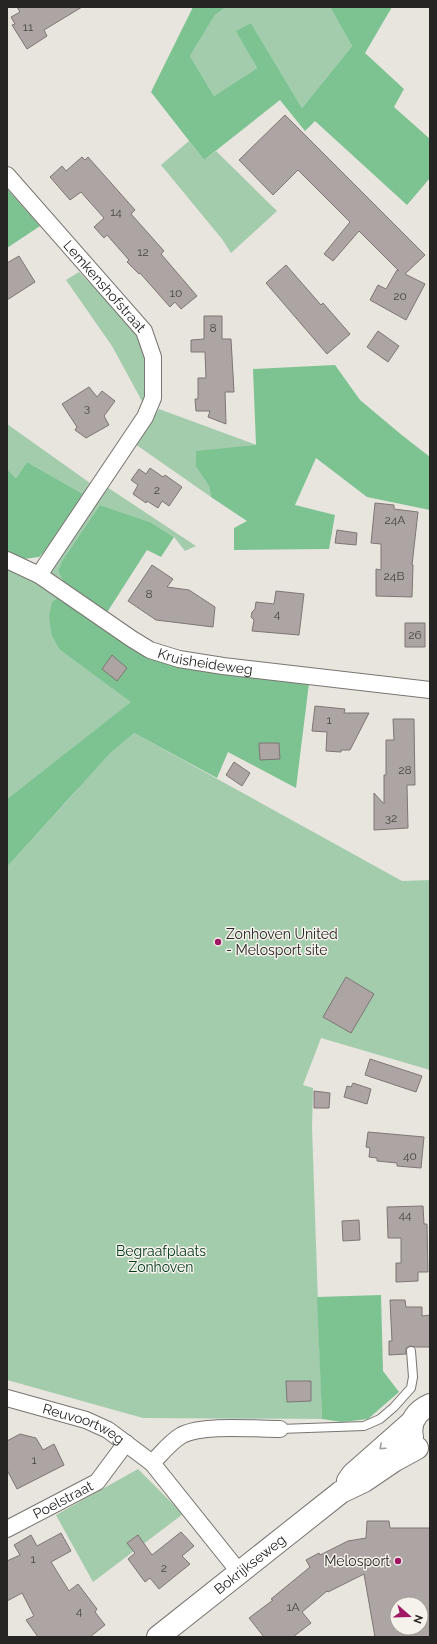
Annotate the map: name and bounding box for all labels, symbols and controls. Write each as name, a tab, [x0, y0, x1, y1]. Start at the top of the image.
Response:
house number: 11	[23, 20, 33, 34]
house number: 14	[110, 205, 122, 219]
street label: Lemkenshofstraat	[60, 237, 149, 336]
house number: 12	[137, 245, 149, 259]
house number: 10	[170, 286, 182, 300]
house number: 20	[393, 289, 407, 303]
house number: 8	[209, 321, 217, 335]
house number: 3	[84, 401, 90, 415]
house number: 2	[154, 483, 160, 497]
house number: 24A	[385, 513, 405, 527]
house number: 24B	[384, 569, 404, 583]
house number: 8	[145, 587, 153, 601]
house number: 4	[274, 607, 281, 621]
house number: 26	[408, 628, 422, 642]
street label: Kruisheideweg	[156, 645, 254, 677]
house number: 1	[326, 713, 332, 727]
house number: 28	[398, 763, 412, 777]
house number: 32	[385, 811, 397, 825]
place label: Zonhoven United - Melosport site	[226, 926, 338, 958]
marker: Zonhoven United - Melosport site	[213, 937, 223, 947]
house number: 40	[403, 1149, 417, 1163]
house number: 44	[398, 1208, 412, 1222]
park label: Begraafplaats Zonhoven	[116, 1243, 206, 1275]
street label: Reuvoortweg	[41, 1400, 127, 1447]
one-way arrow	[379, 1443, 387, 1450]
house number: 1	[31, 1453, 37, 1467]
street label: Poelstraat	[30, 1478, 96, 1522]
street label: Bokrijkseweg	[211, 1531, 289, 1597]
house number: 1	[30, 1552, 36, 1566]
place label: Melosport	[324, 1553, 390, 1569]
marker: Melosport	[393, 1556, 403, 1566]
house number: 2	[161, 1561, 167, 1575]
north arrow	[389, 1596, 429, 1636]
house number: 1A	[286, 1600, 300, 1614]
house number: 4	[76, 1604, 83, 1618]
text: N	[410, 1613, 425, 1625]

